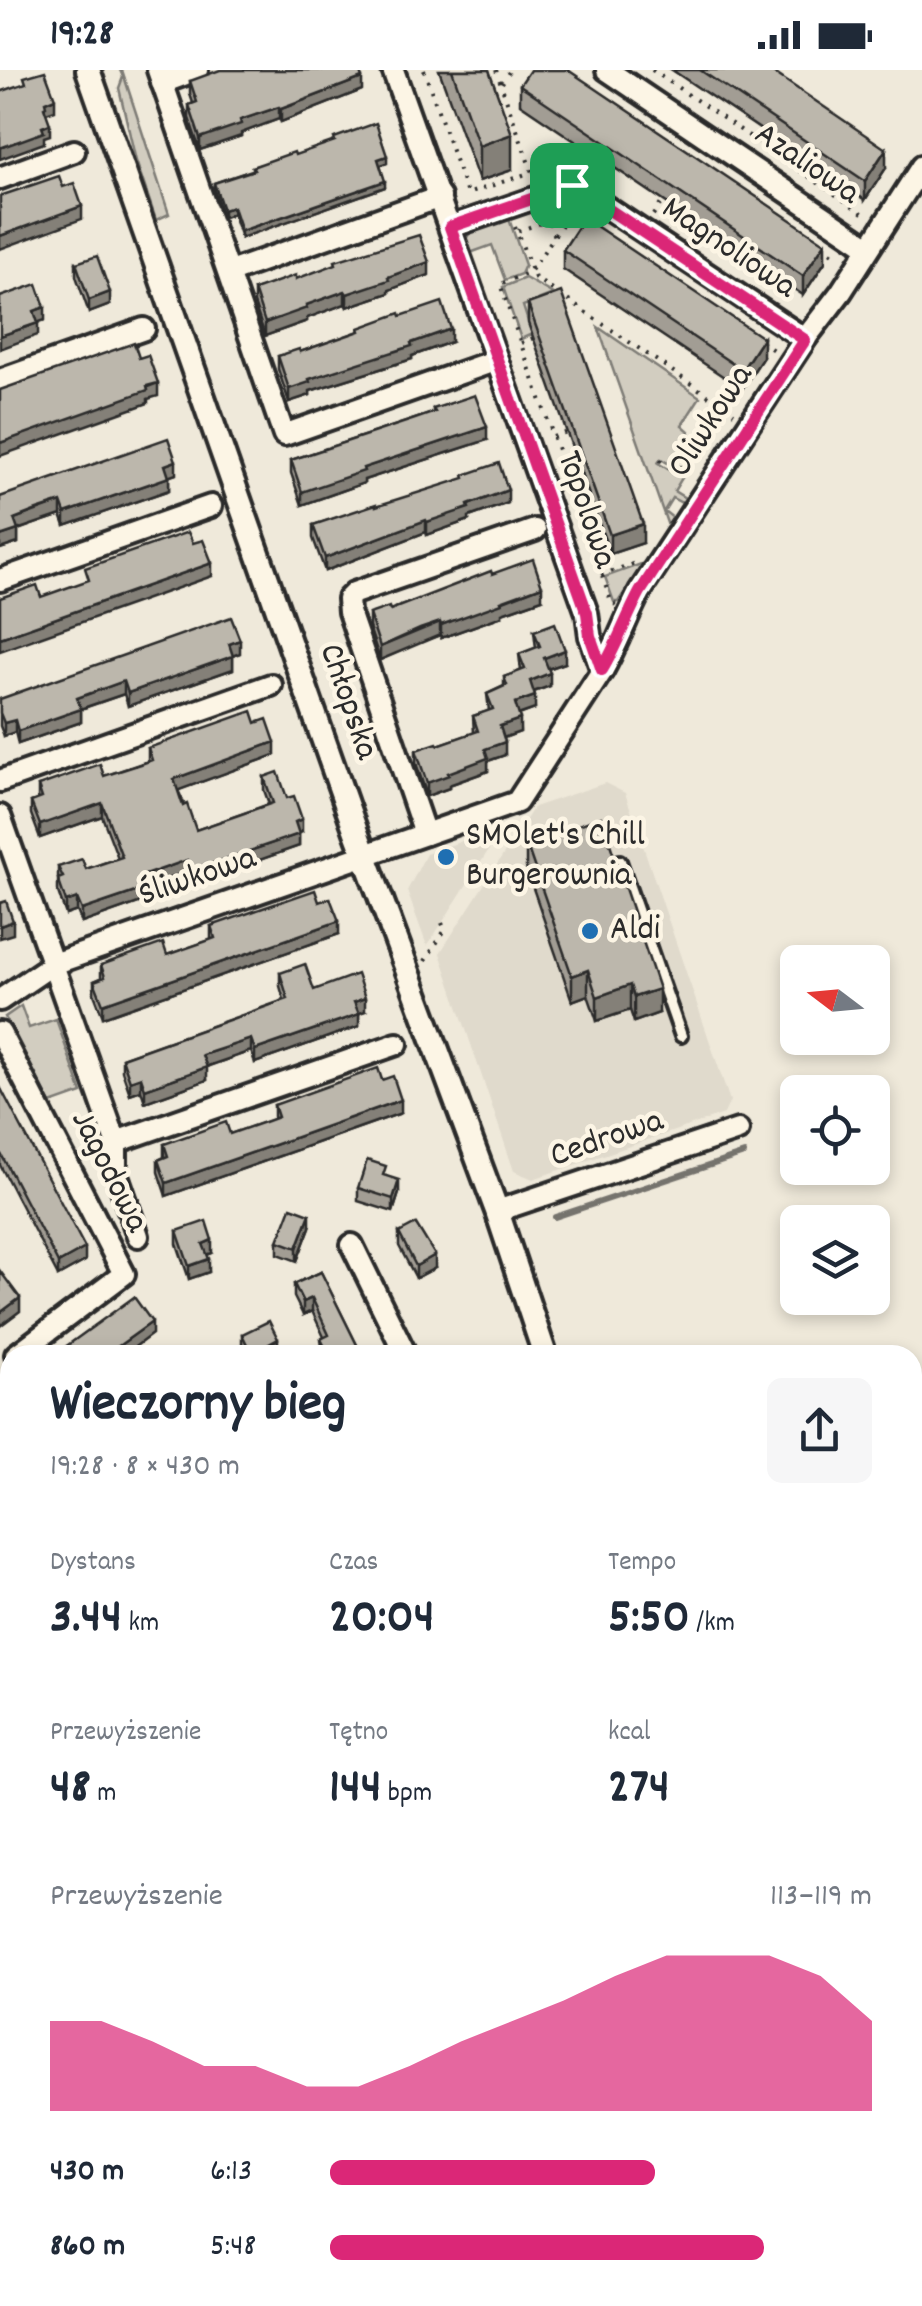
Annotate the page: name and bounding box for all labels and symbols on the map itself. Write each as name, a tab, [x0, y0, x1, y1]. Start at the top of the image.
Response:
street label: Azaliowa	[743, 111, 869, 219]
pin	[530, 143, 615, 228]
street label: Magnoliowa	[650, 185, 806, 313]
street label: Oliwkowa	[657, 355, 768, 489]
street label: Topolowa	[542, 445, 629, 576]
street label: Chłopska	[304, 637, 390, 767]
place label: SMOlet's Chill Burgerownia	[466, 812, 645, 902]
street label: Śliwkowa	[133, 835, 264, 921]
marker: SMOlet's Chill Burgerownia	[435, 846, 457, 868]
place label: Aldi	[610, 906, 660, 956]
marker: Aldi	[579, 920, 601, 942]
north arrow	[780, 945, 890, 1055]
street label: Cedrowa	[544, 1097, 671, 1183]
street label: Jagodowa	[56, 1102, 160, 1242]

